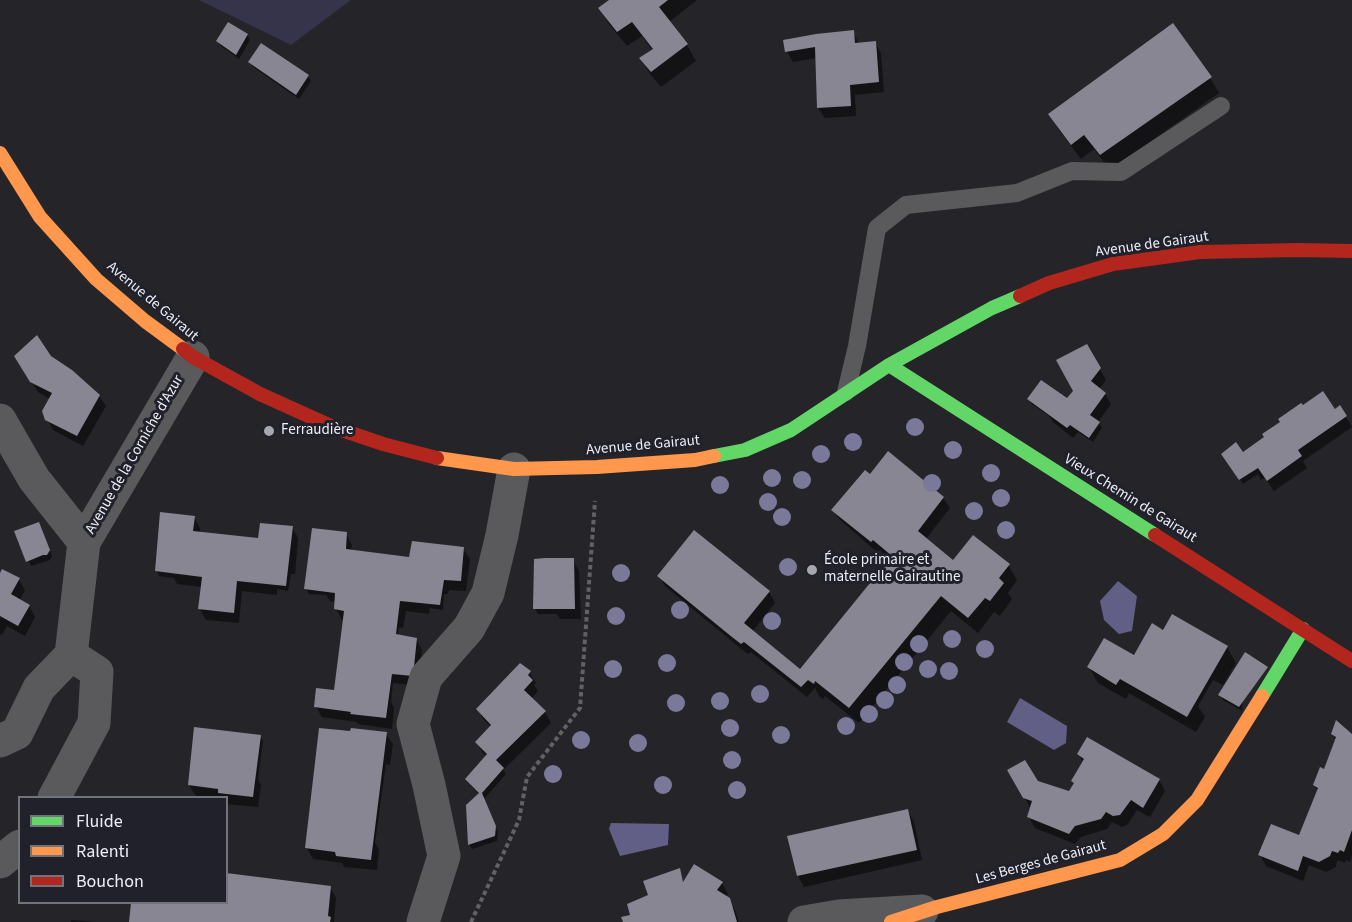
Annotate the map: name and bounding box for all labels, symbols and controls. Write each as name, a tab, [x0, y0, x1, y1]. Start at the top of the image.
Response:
street label: Avenue de Gairaut	[1094, 228, 1210, 262]
street label: Avenue de Gairaut	[102, 258, 202, 346]
street label: Avenue de la Corniche d'Azur	[82, 372, 188, 538]
place label: Ferraudière	[281, 422, 353, 440]
marker: Ferraudière	[262, 424, 276, 438]
street label: Avenue de Gairaut	[585, 432, 701, 460]
street label: Vieux Chemin de Gairaut	[1060, 451, 1200, 547]
place label: École primaire et maternelle Gairautine	[824, 552, 961, 587]
marker: École primaire et maternelle Gairautine	[805, 563, 819, 577]
legend	[18, 796, 228, 904]
text: Fluide	[76, 809, 123, 834]
street label: Les Berges de Gairaut	[974, 837, 1108, 889]
text: Ralenti	[76, 839, 129, 864]
text: Bouchon	[76, 869, 144, 894]

